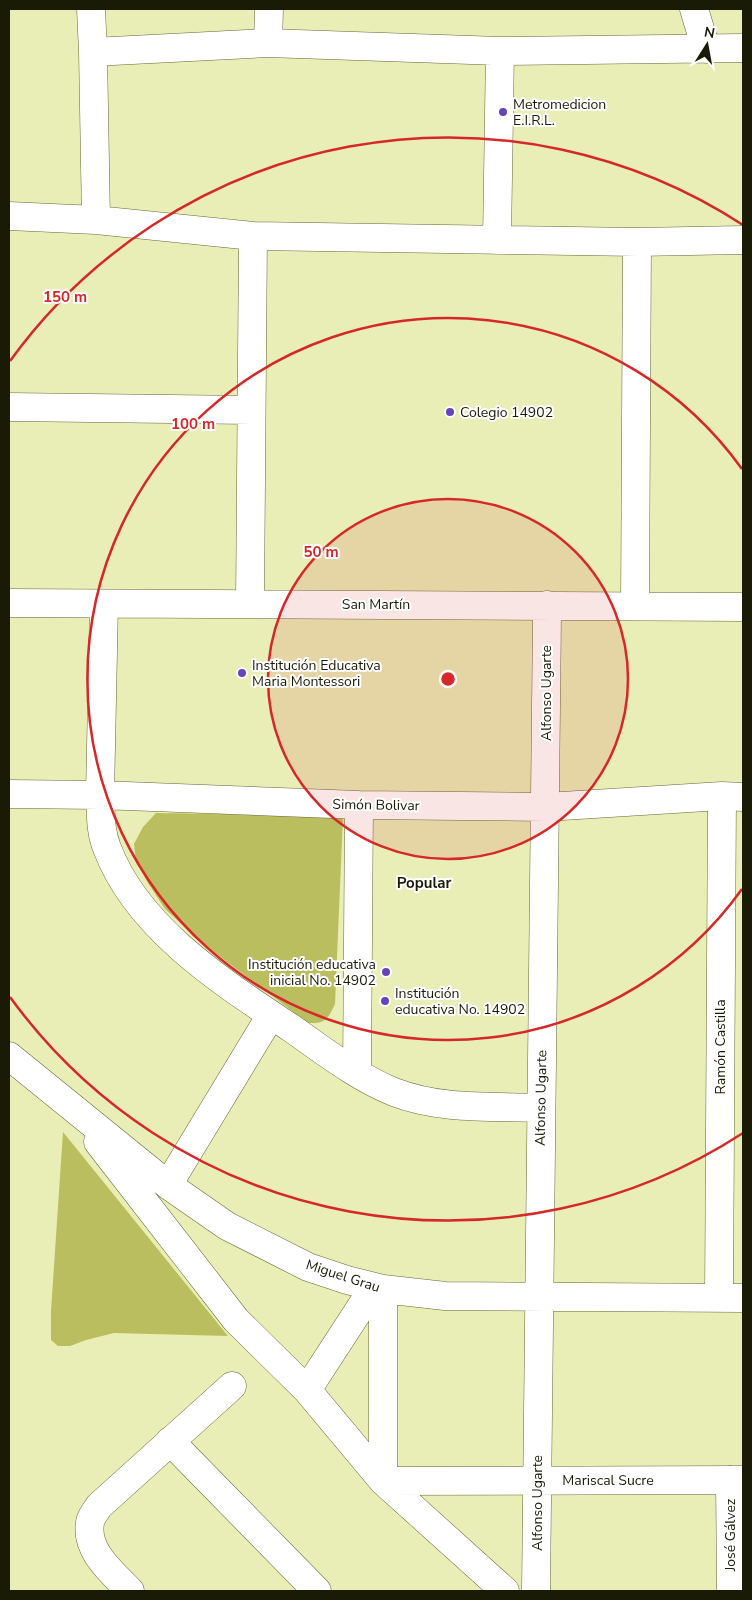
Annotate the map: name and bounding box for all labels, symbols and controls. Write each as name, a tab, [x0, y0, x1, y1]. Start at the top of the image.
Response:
north arrow	[682, 20, 732, 70]
text: N	[702, 22, 716, 43]
place label: Metromedicion E.I.R.L.	[513, 95, 606, 130]
marker: Metromedicion E.I.R.L.	[497, 106, 509, 118]
text: 150 m	[43, 287, 87, 307]
place label: Colegio 14902	[460, 403, 553, 422]
marker: Colegio 14902	[444, 406, 456, 418]
text: 100 m	[171, 414, 215, 434]
text: 50 m	[303, 542, 339, 562]
street label: San Martín	[342, 595, 410, 614]
street label: Alfonso Ugarte	[537, 645, 556, 741]
place label: Institución Educativa Maria Montessori	[252, 656, 381, 691]
marker: Institución Educativa Maria Montessori	[236, 667, 248, 679]
centre of rings	[439, 670, 457, 688]
street label: Simón Bolivar	[332, 795, 420, 815]
district label: Popular	[397, 873, 451, 893]
place label: Institución educativa inicial No. 14902	[248, 955, 376, 990]
marker: Institución educativa inicial No. 14902	[380, 966, 392, 978]
place label: Institución educativa No. 14902	[395, 984, 525, 1019]
marker: Institución educativa No. 14902	[379, 995, 391, 1007]
street label: Ramón Castilla	[711, 999, 730, 1095]
street label: Alfonso Ugarte	[531, 1050, 551, 1146]
street label: Miguel Grau	[304, 1255, 382, 1297]
street label: Alfonso Ugarte	[528, 1455, 547, 1551]
street label: Mariscal Sucre	[562, 1471, 654, 1490]
street label: José Gálvez	[721, 1498, 740, 1572]

